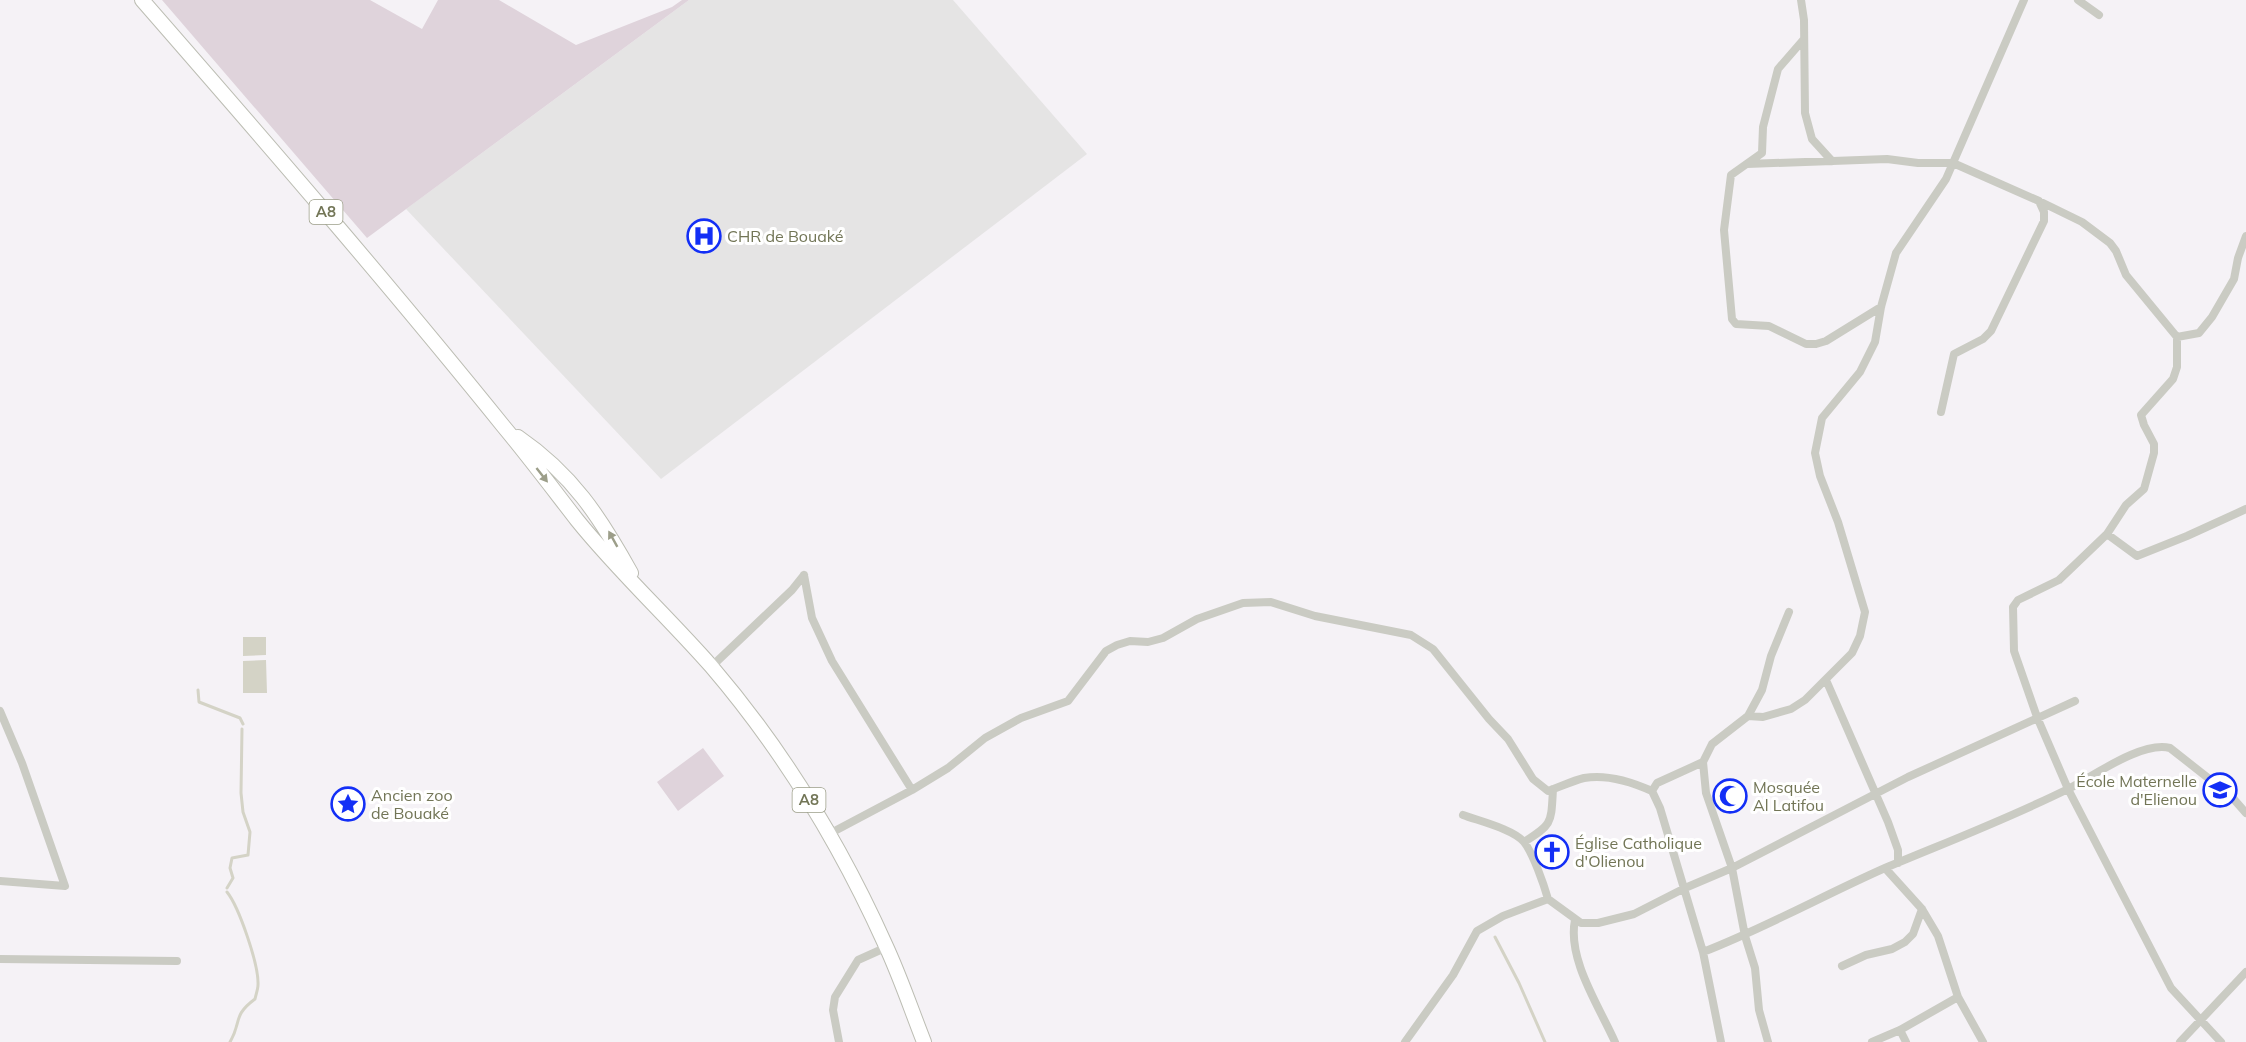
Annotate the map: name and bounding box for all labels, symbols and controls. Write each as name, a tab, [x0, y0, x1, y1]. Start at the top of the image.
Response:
road number: A8	[310, 200, 342, 224]
hospital icon: CHR de Bouaké	[686, 218, 722, 254]
place label: CHR de Bouaké	[727, 226, 844, 246]
one-way arrow	[536, 466, 548, 482]
one-way arrow	[608, 530, 618, 547]
place label: École Maternelle d'Elienou	[2076, 771, 2197, 809]
school or university icon: École Maternelle d'Elienou	[2202, 772, 2238, 808]
place label: Mosquée Al Latifou	[1753, 777, 1824, 815]
mosque icon: Mosquée Al Latifou	[1712, 778, 1748, 814]
place label: Ancien zoo de Bouaké	[371, 785, 453, 823]
place icon: Ancien zoo de Bouaké	[330, 786, 366, 822]
road number: A8	[792, 788, 826, 812]
place label: Église Catholique d'Olienou	[1575, 833, 1702, 871]
church icon: Église Catholique d'Olienou	[1534, 834, 1570, 870]

